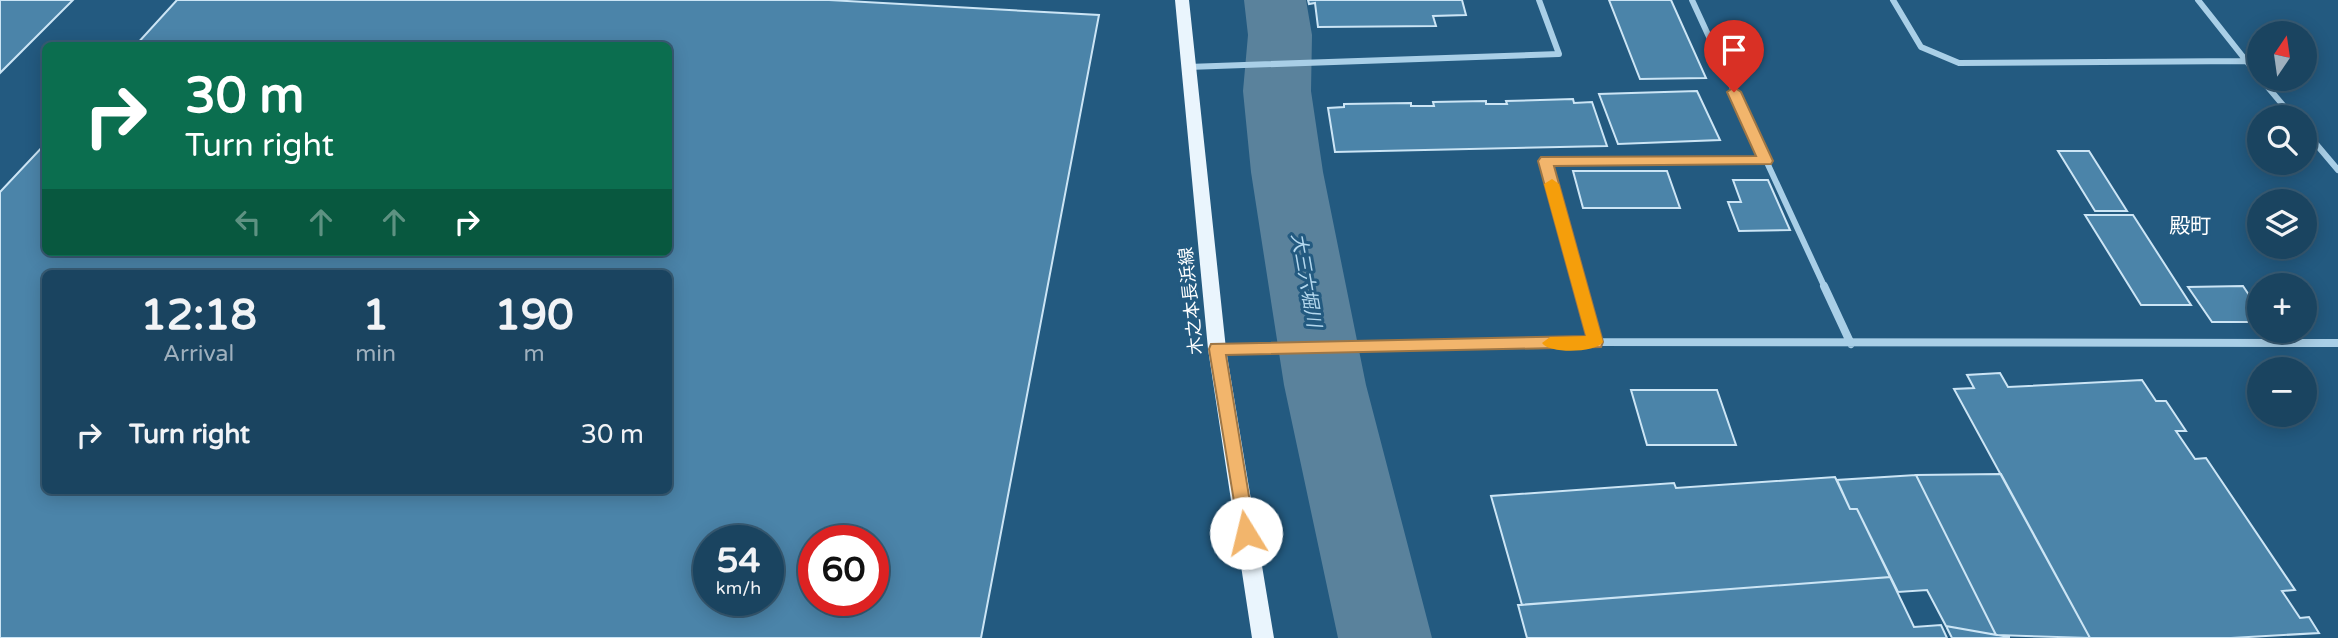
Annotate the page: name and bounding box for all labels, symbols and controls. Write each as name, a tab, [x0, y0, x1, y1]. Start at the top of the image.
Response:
pin	[1704, 20, 1764, 92]
north arrow	[2247, 21, 2317, 91]
map controls	[2247, 21, 2317, 427]
icon: arrive	[1715, 31, 1753, 69]
text: 30 m	[185, 67, 304, 126]
icon: right	[70, 70, 161, 161]
button: search	[2247, 105, 2317, 175]
text: Turn right	[185, 127, 334, 165]
button: layers	[2247, 189, 2317, 259]
icon: left	[229, 203, 267, 241]
icon: ahead	[302, 203, 340, 241]
icon: ahead	[375, 203, 413, 241]
icon: right	[448, 203, 486, 241]
district label: 殿町	[2169, 214, 2211, 239]
water label: 大三六堀川	[1287, 231, 1325, 331]
street label: 木之本長浜線	[1174, 246, 1208, 356]
button: +	[2247, 273, 2317, 343]
text: 12:18	[140, 290, 257, 341]
text: 1	[362, 290, 389, 341]
text: 190	[494, 290, 574, 341]
text: Arrival	[163, 340, 234, 368]
text: min	[355, 340, 396, 368]
text: m	[523, 340, 545, 368]
button: −	[2247, 357, 2317, 427]
icon: right	[70, 416, 108, 454]
text: Turn right	[129, 419, 250, 450]
text: 30 m	[581, 419, 644, 450]
position arrow	[1209, 496, 1283, 570]
speed limit sign: 60	[798, 525, 889, 616]
text: 54	[717, 540, 760, 582]
text: km/h	[716, 577, 761, 599]

